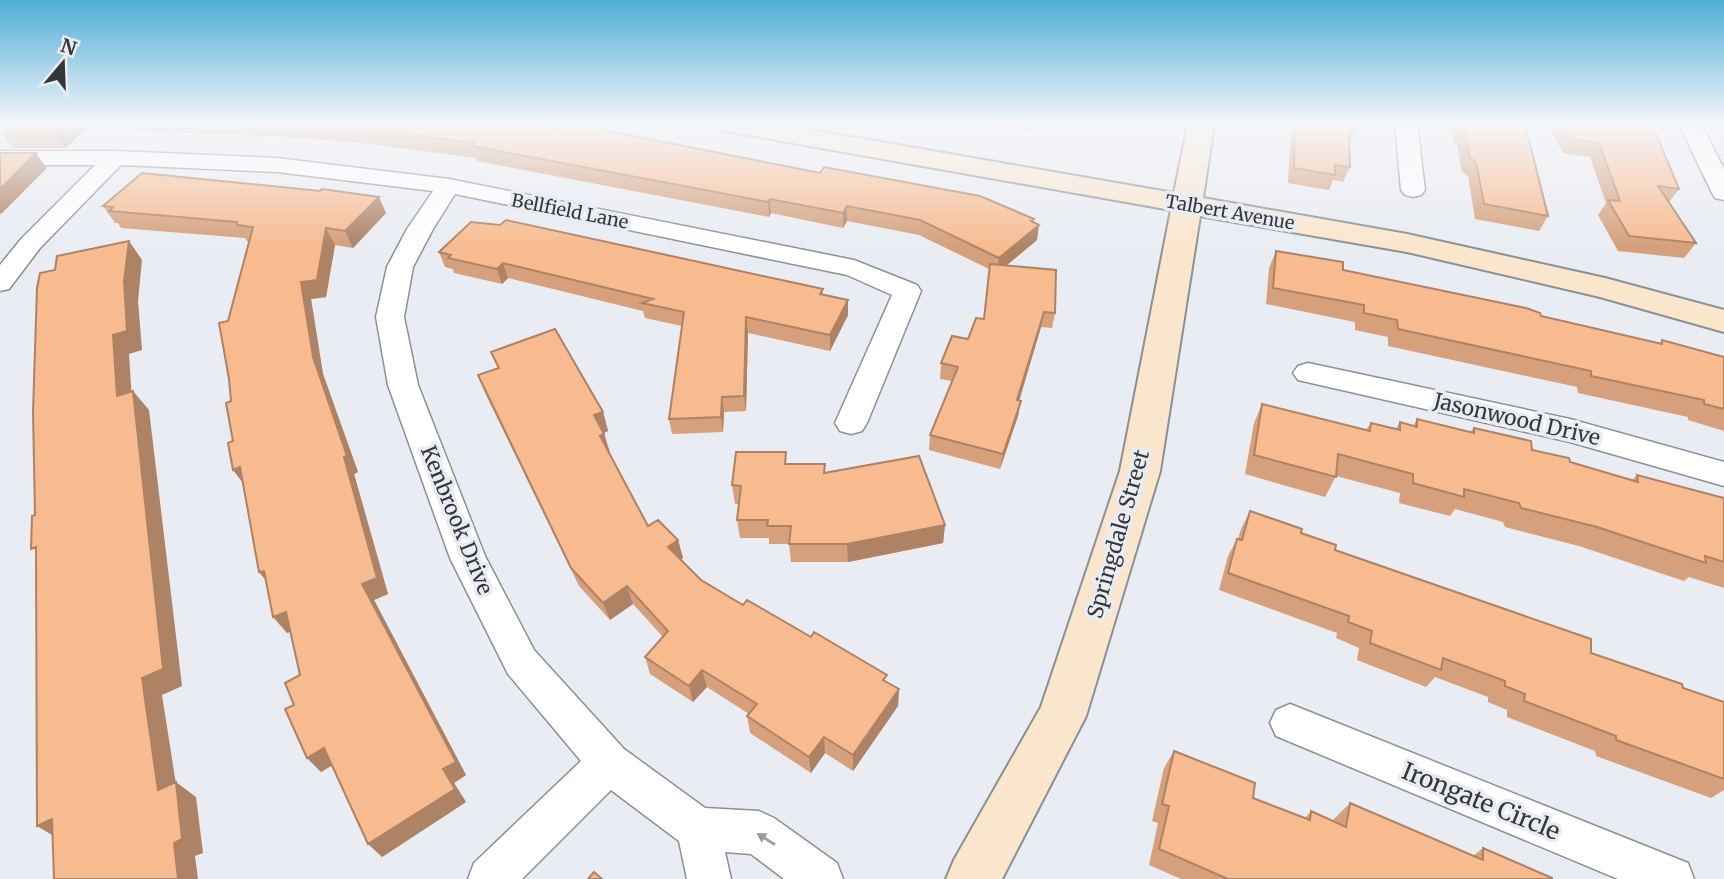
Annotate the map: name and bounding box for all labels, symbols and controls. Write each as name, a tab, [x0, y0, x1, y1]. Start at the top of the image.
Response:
north arrow	[28, 28, 98, 98]
text: N	[58, 33, 80, 61]
street label: Bellfield Lane	[510, 188, 630, 234]
street label: Talbert Avenue	[1164, 189, 1296, 235]
street label: Jasonwood Drive	[1430, 386, 1603, 451]
street label: Kenbrook Drive	[415, 442, 499, 598]
street label: Springdale Street	[1081, 447, 1155, 621]
street label: Irongate Circle	[1397, 755, 1565, 847]
one-way arrow	[756, 833, 776, 846]

